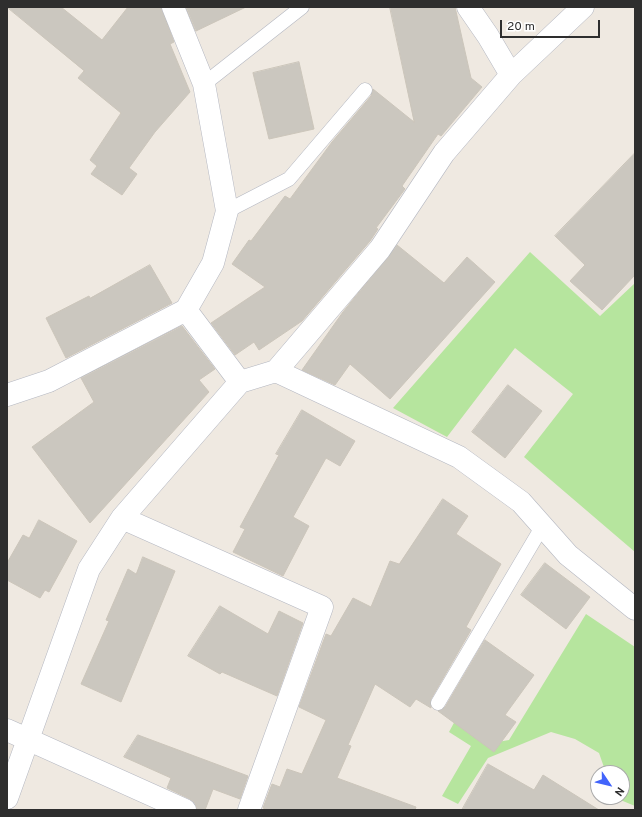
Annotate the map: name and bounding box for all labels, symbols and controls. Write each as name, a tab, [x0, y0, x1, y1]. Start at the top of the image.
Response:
scale bar	[502, 12, 602, 38]
text: 20 m	[507, 19, 535, 35]
north arrow	[590, 765, 630, 805]
text: N	[611, 784, 627, 799]

